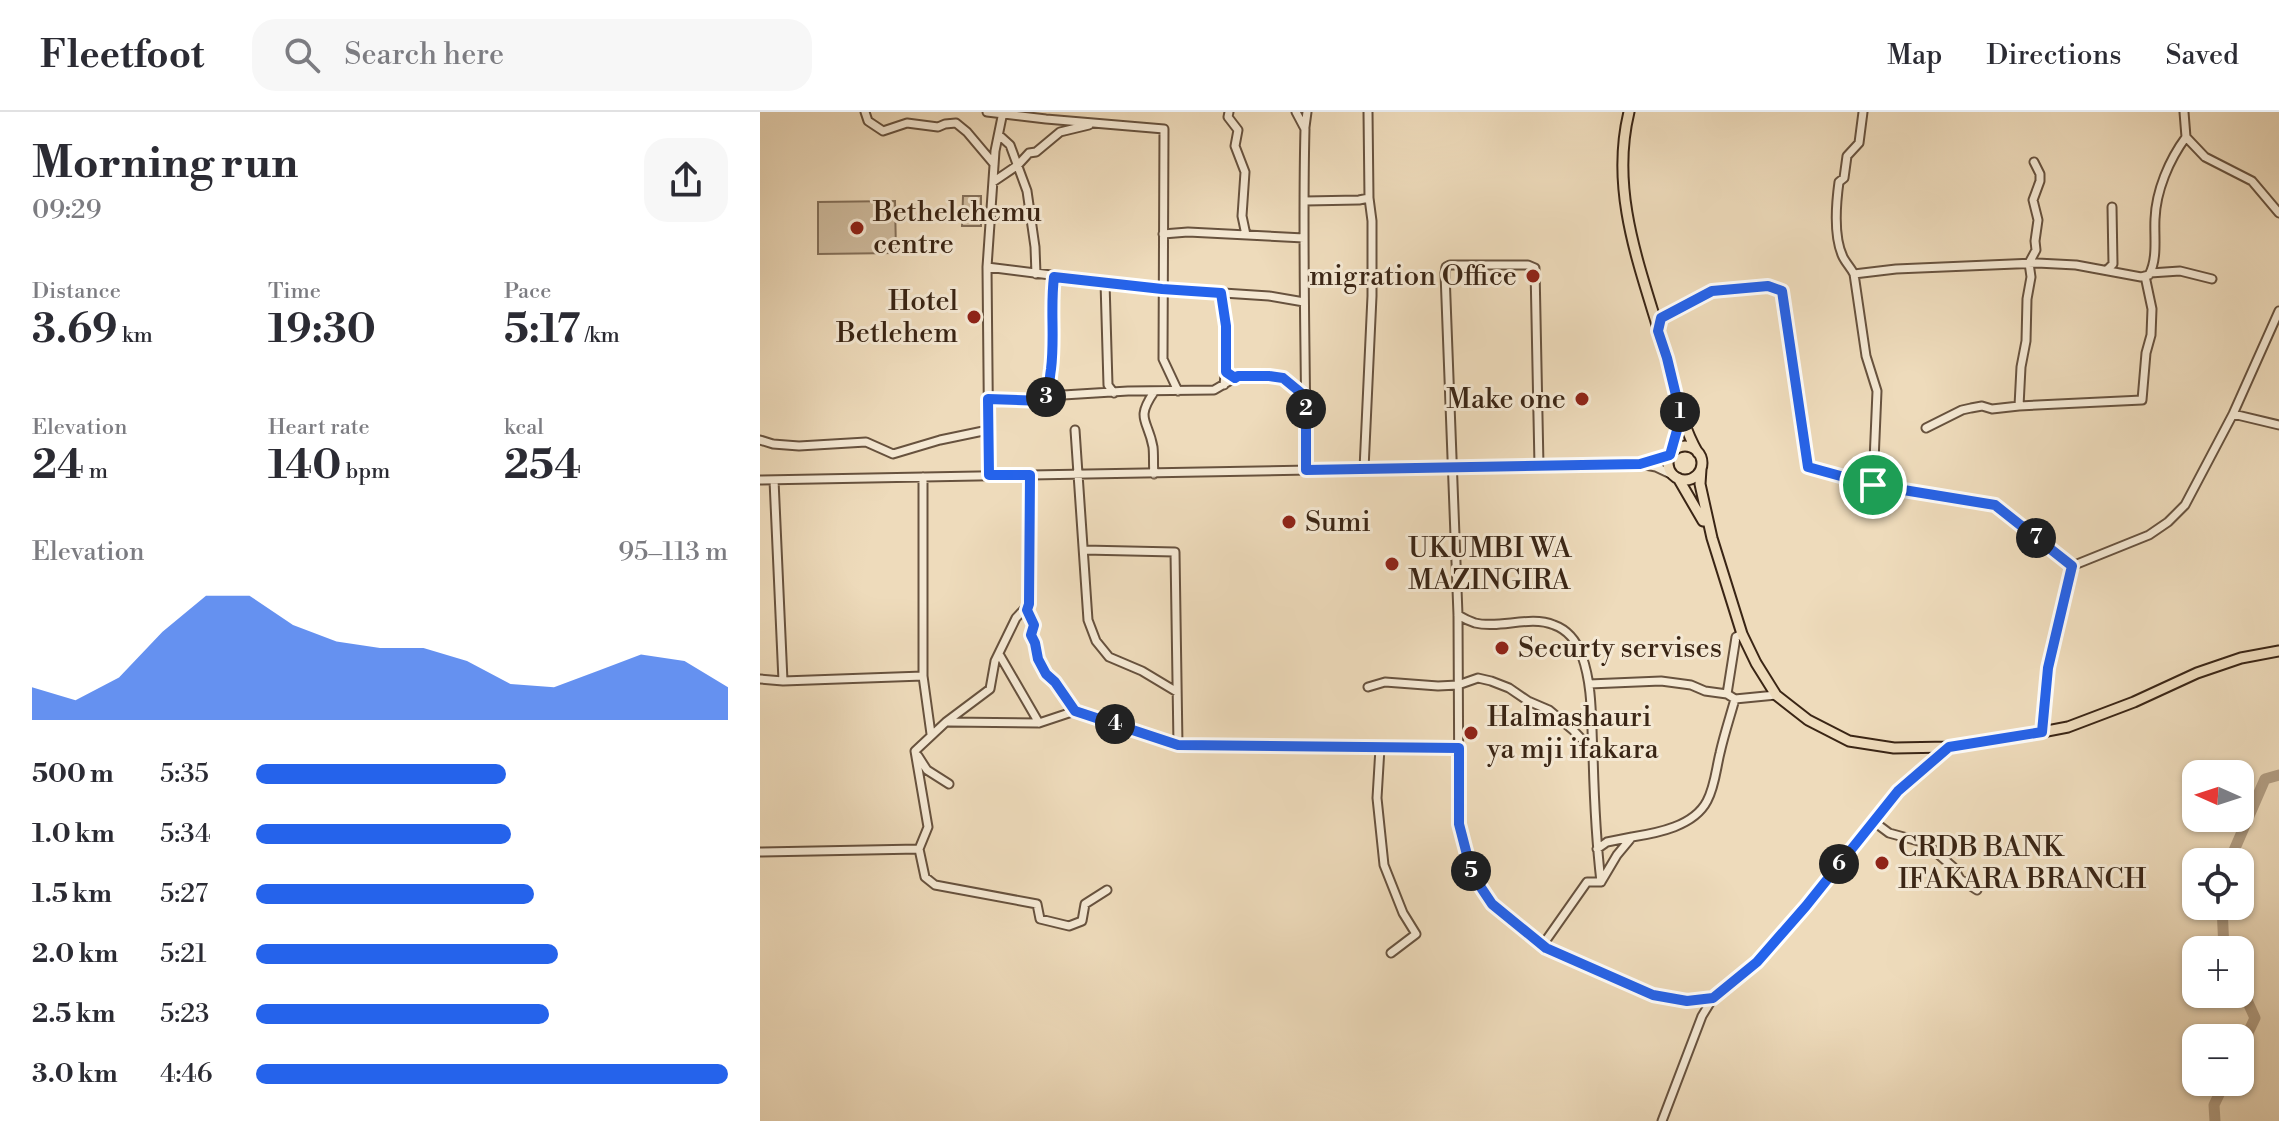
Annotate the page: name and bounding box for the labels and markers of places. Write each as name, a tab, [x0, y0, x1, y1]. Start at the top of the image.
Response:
place label: Bethelehemu centre	[872, 195, 1042, 262]
marker: Bethelehemu centre	[848, 219, 866, 237]
place label: migration Office	[1309, 259, 1517, 294]
marker: migration Office	[1524, 267, 1542, 285]
place label: Hotel Betlehem	[835, 284, 958, 351]
marker: Hotel Betlehem	[965, 308, 983, 326]
pin: 3	[1026, 377, 1066, 417]
place label: Make one	[1446, 382, 1566, 417]
pin: 2	[1286, 389, 1326, 429]
marker: Make one	[1573, 390, 1591, 408]
pin: 1	[1660, 392, 1700, 432]
pin	[1839, 451, 1907, 519]
place label: Sumi	[1305, 505, 1371, 540]
marker: Sumi	[1280, 513, 1298, 531]
pin: 7	[2016, 518, 2056, 558]
place label: UKUMBI WA MAZINGIRA	[1408, 531, 1573, 598]
marker: UKUMBI WA MAZINGIRA	[1383, 555, 1401, 573]
place label: Securty servises	[1518, 631, 1722, 666]
marker: Securty servises	[1493, 639, 1511, 657]
place label: Halmashauri ya mji ifakara	[1486, 700, 1659, 767]
pin: 4	[1095, 704, 1135, 744]
marker: Halmashauri ya mji ifakara	[1462, 724, 1480, 742]
place label: CRDB BANK IFAKARA BRANCH	[1898, 830, 2147, 897]
pin: 6	[1819, 844, 1859, 884]
pin: 5	[1451, 851, 1491, 891]
marker: CRDB BANK IFAKARA BRANCH	[1873, 854, 1891, 872]

